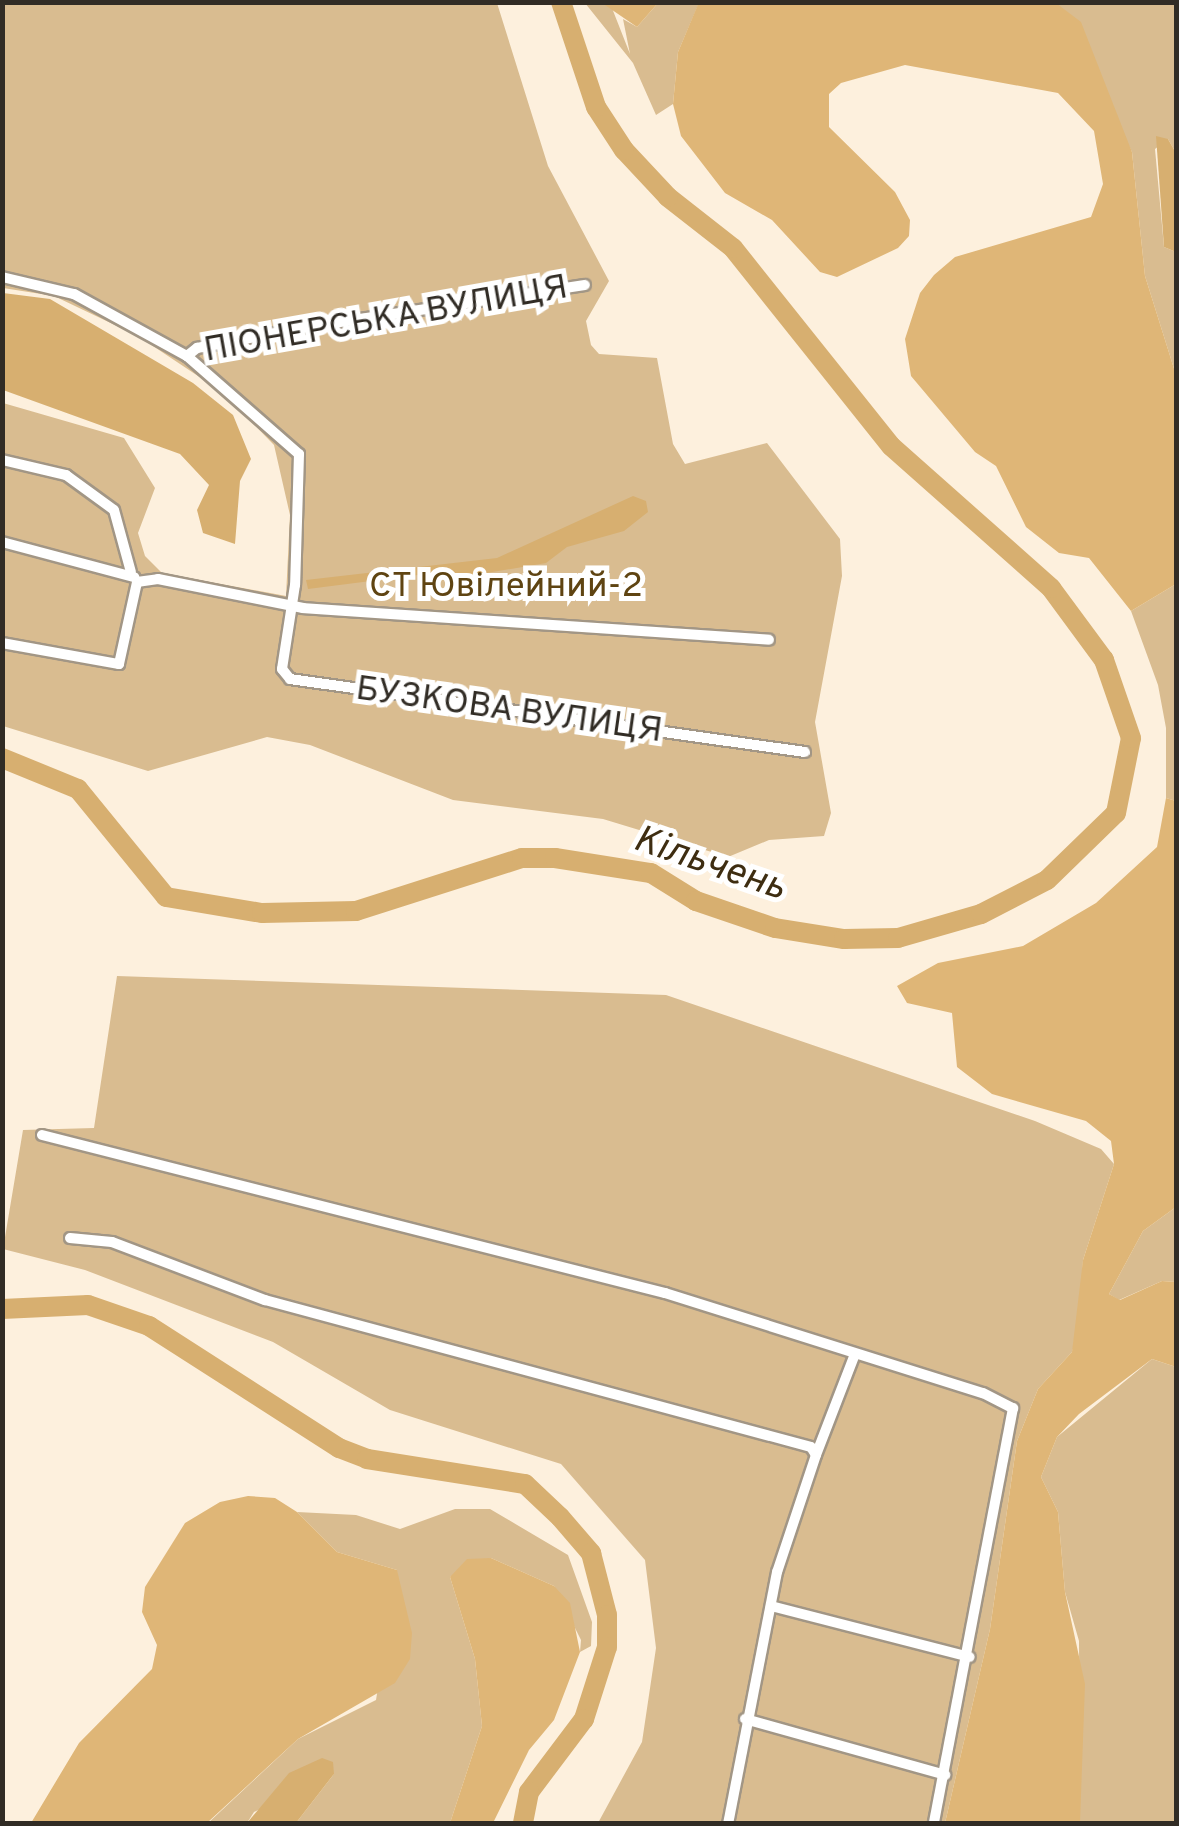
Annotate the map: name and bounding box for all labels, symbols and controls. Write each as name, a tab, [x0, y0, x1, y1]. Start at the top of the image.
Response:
street label: ПІОНЕРСЬКА ВУЛИЦЯ	[200, 267, 572, 373]
park label: СT Ювілейний-2	[368, 566, 644, 608]
street label: БУЗКОВА ВУЛИЦЯ	[352, 669, 666, 753]
water label: Кільчень	[627, 818, 791, 912]

